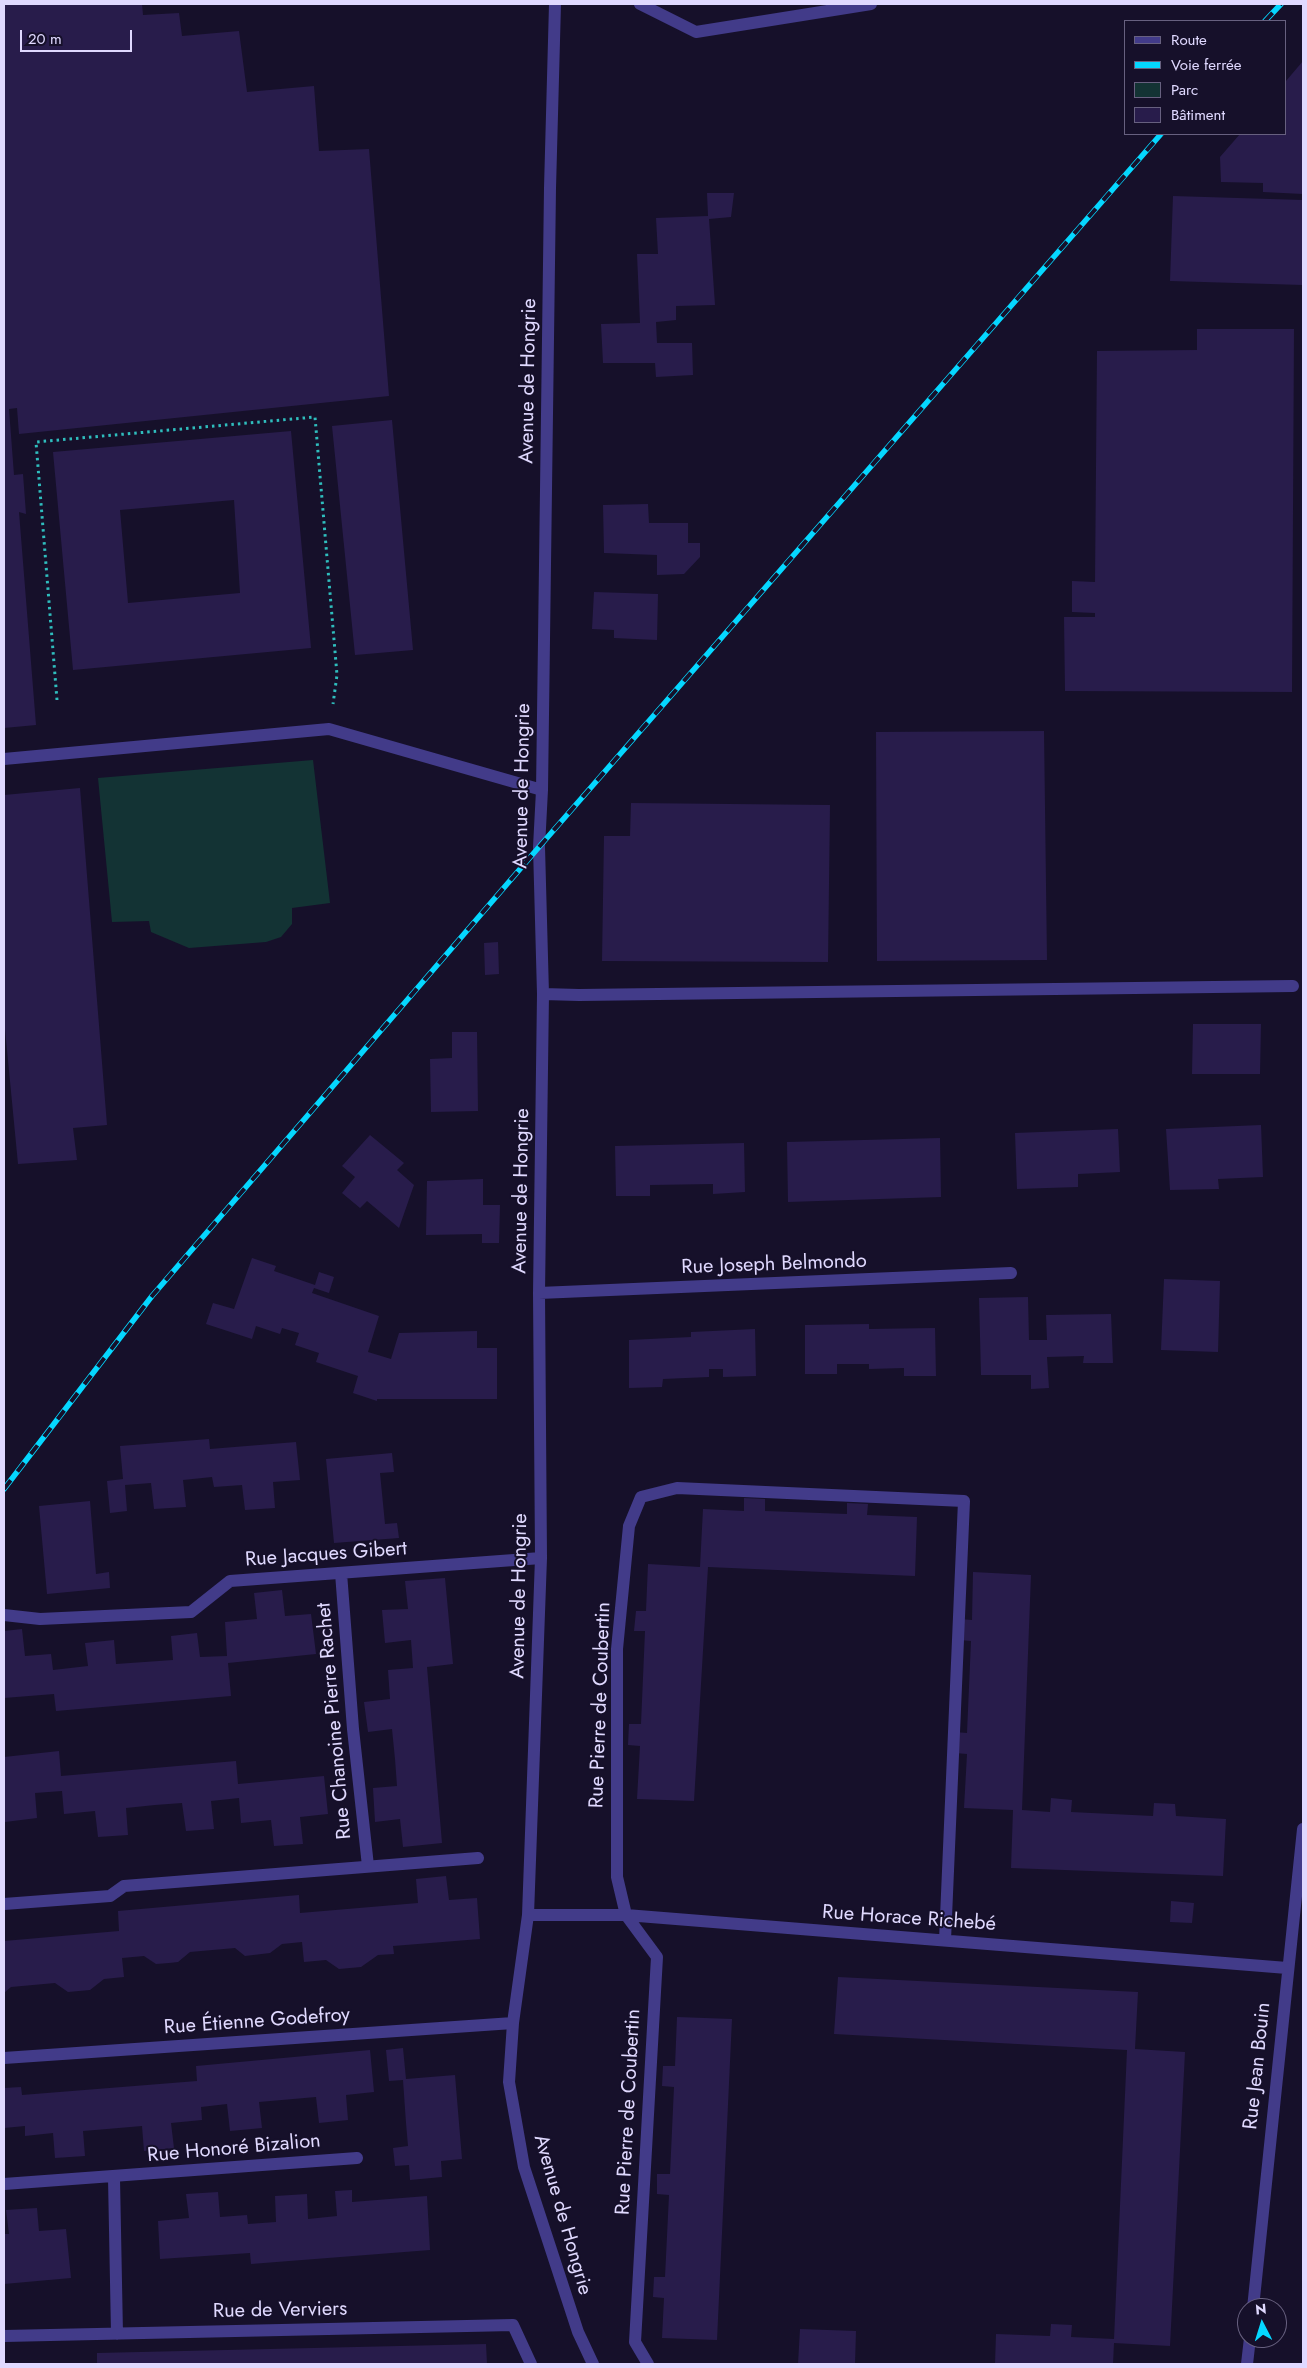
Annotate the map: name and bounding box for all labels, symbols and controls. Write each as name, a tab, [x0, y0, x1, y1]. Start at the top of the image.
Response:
scale bar	[22, 20, 135, 52]
legend	[1124, 20, 1287, 135]
text: 20 m	[28, 28, 62, 50]
text: Route	[1171, 29, 1207, 51]
text: Voie ferrée	[1171, 54, 1242, 76]
text: Parc	[1171, 79, 1198, 101]
text: Bâtiment	[1171, 104, 1225, 126]
street label: Avenue de Hongrie	[516, 298, 542, 464]
street label: Avenue de Hongrie	[510, 703, 536, 869]
street label: Avenue de Hongrie	[509, 1108, 535, 1274]
street label: Rue Joseph Belmondo	[681, 1250, 867, 1280]
street label: Avenue de Hongrie	[507, 1513, 533, 1679]
street label: Rue Jacques Gibert	[244, 1537, 408, 1573]
street label: Rue Chanoine Pierre Rachet	[313, 1602, 357, 1840]
street label: Rue Pierre de Coubertin	[585, 1602, 617, 1808]
street label: Rue Horace Richebé	[821, 1901, 997, 1937]
street label: Rue Jean Bouin	[1239, 2001, 1277, 2131]
street label: Rue Étienne Godefroy	[163, 2004, 351, 2040]
street label: Rue Pierre de Coubertin	[612, 2008, 646, 2216]
street label: Rue Honoré Bizalion	[146, 2129, 322, 2169]
street label: Avenue de Hongrie	[528, 2132, 596, 2298]
street label: Rue de Verviers	[213, 2298, 347, 2324]
north arrow	[1237, 2298, 1287, 2348]
text: N	[1254, 2299, 1267, 2320]

